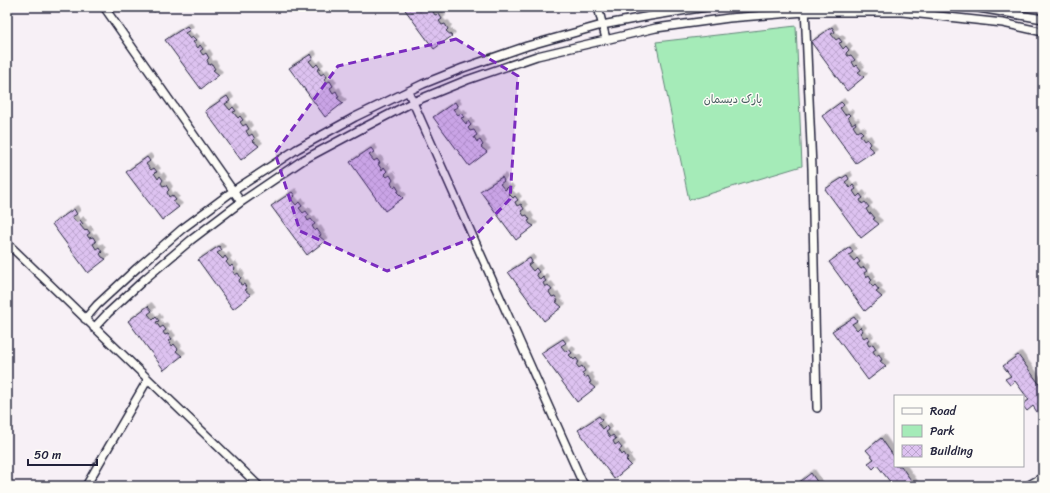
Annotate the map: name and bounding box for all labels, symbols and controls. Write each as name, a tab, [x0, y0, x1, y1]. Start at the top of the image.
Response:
park label: پارک دیسمان	[704, 90, 762, 109]
legend	[894, 395, 1024, 467]
text: Road	[930, 400, 957, 422]
text: Park	[930, 420, 955, 442]
text: Building	[930, 440, 973, 462]
scale bar	[28, 441, 97, 467]
text: 50 m	[34, 444, 61, 466]

